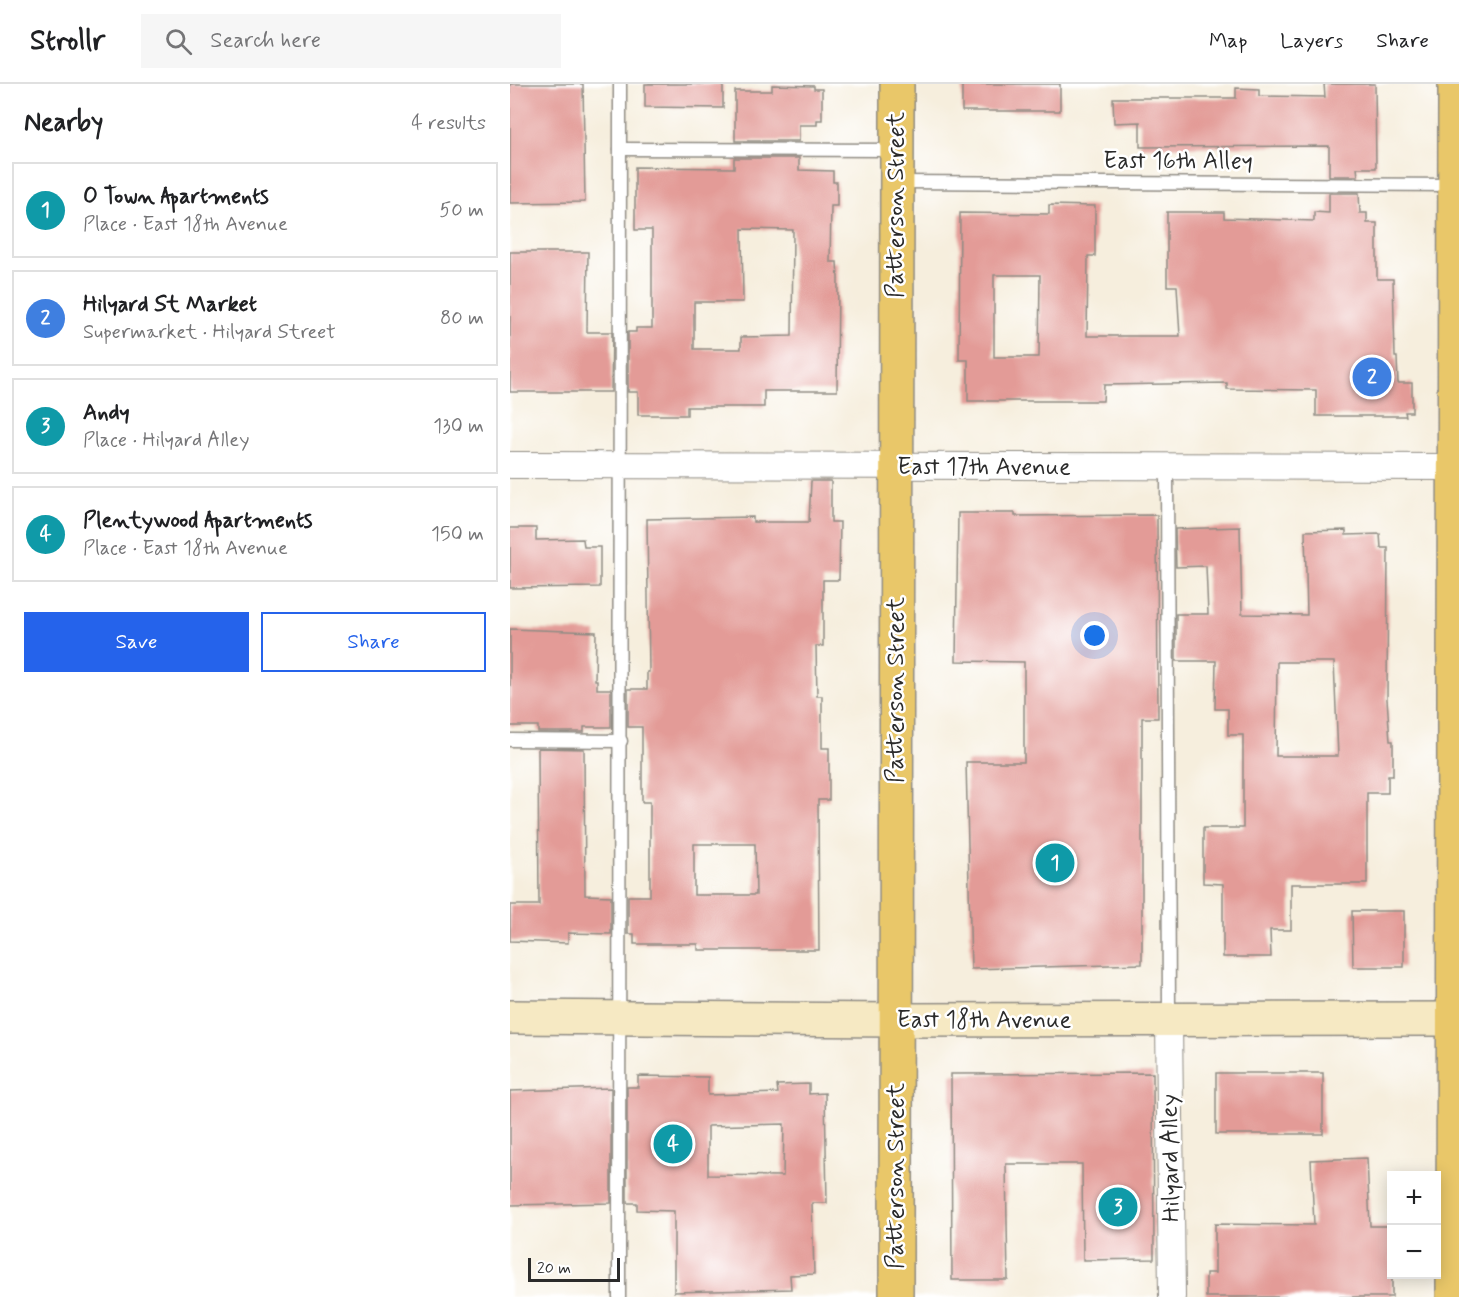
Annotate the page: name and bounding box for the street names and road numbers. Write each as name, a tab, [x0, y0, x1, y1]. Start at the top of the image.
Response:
street label: Patterson Street	[881, 112, 912, 298]
street label: East 16th Alley	[1103, 146, 1253, 177]
street label: East 17th Avenue	[897, 452, 1071, 483]
street label: Patterson Street	[881, 597, 912, 783]
street label: East 18th Avenue	[897, 1005, 1071, 1036]
street label: Patterson Street	[881, 1083, 912, 1269]
street label: Hilyard Alley	[1154, 1094, 1188, 1222]

